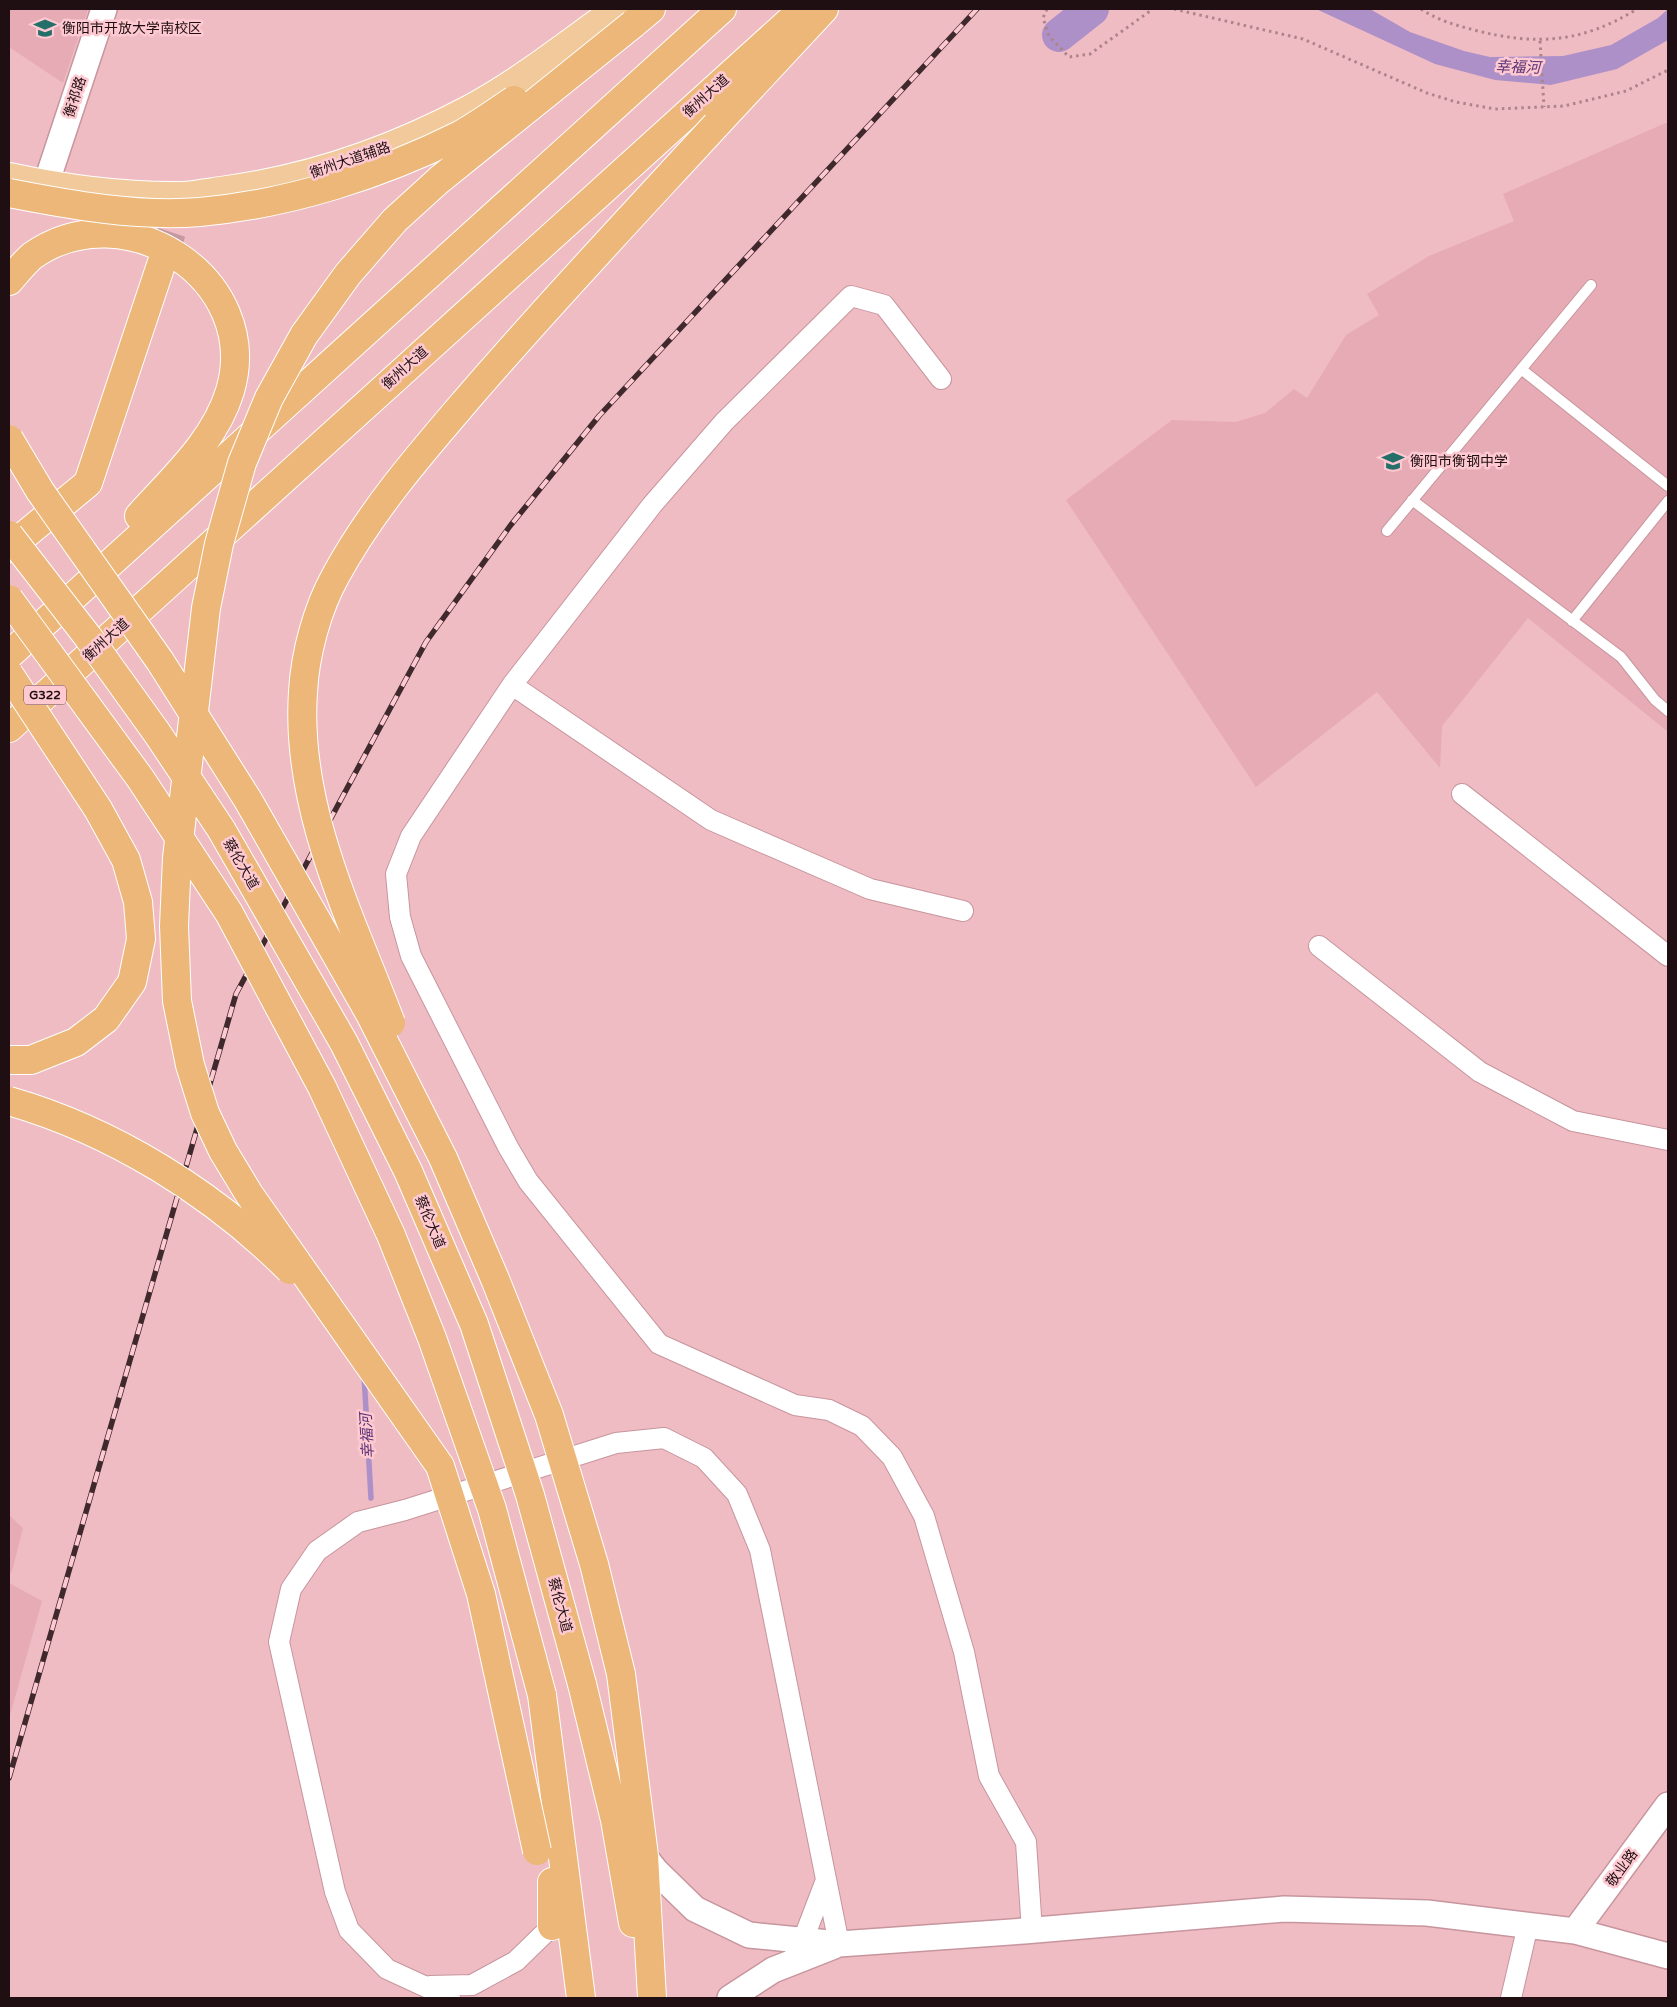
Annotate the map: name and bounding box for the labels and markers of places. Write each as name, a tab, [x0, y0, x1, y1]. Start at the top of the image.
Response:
school or university icon: 衡阳市开放大学南校区	[32, 15, 58, 41]
place label: 衡阳市开放大学南校区	[62, 20, 202, 37]
school or university icon: 衡阳市衡钢中学	[1380, 448, 1406, 474]
place label: 衡阳市衡钢中学	[1410, 453, 1508, 470]

